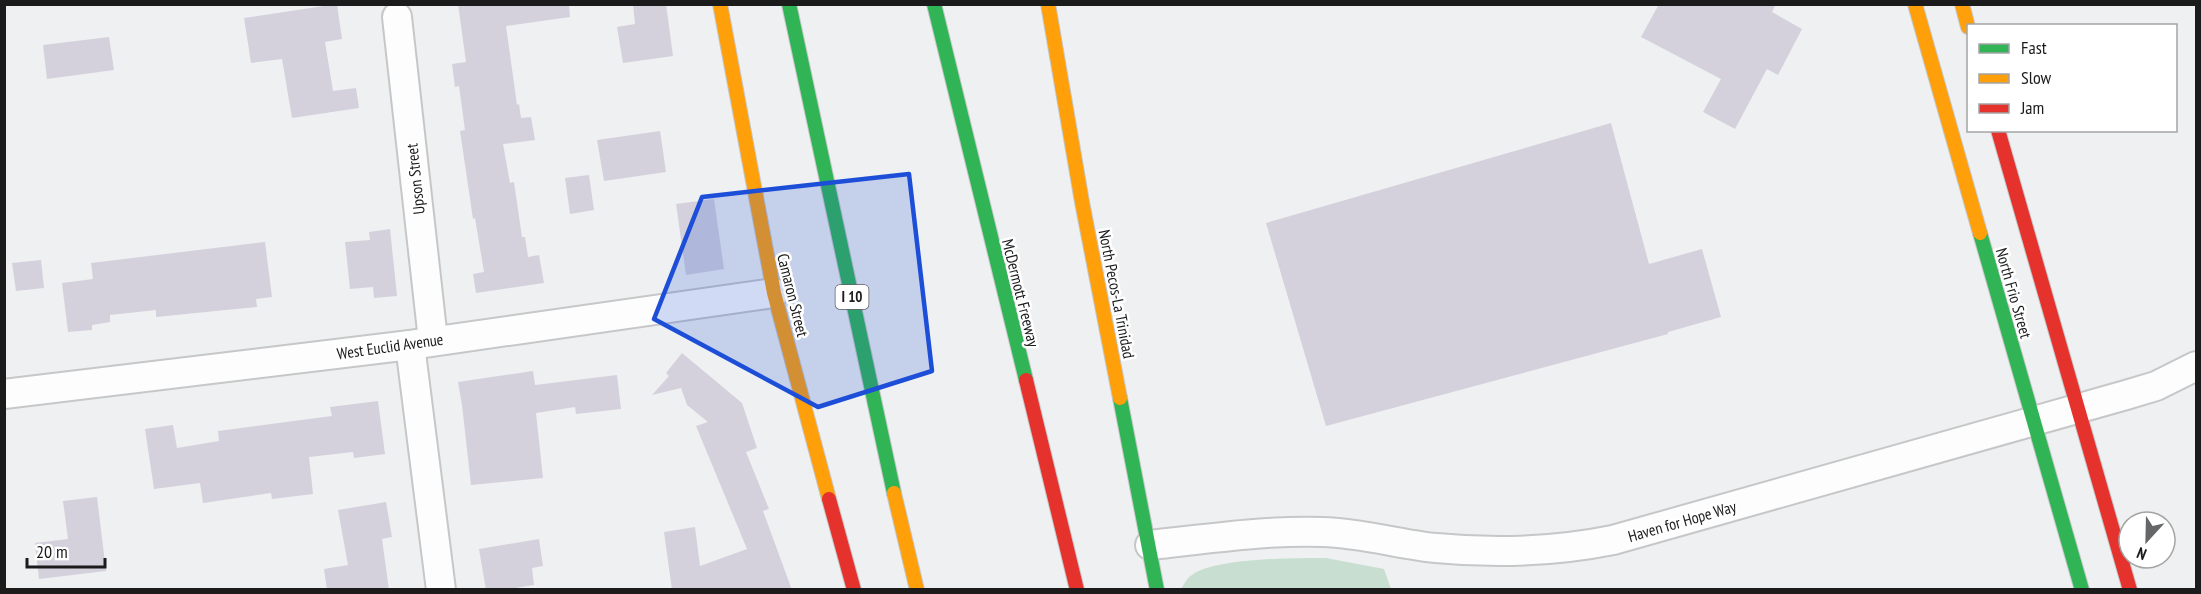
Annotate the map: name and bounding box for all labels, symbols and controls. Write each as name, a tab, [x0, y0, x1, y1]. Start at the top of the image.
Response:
legend	[1967, 24, 2177, 132]
text: Fast	[2021, 36, 2047, 59]
text: Slow	[2021, 66, 2052, 89]
text: Jam	[2020, 96, 2044, 119]
street label: Upson Street	[401, 142, 429, 215]
street label: North Pecos-La Trinidad	[1095, 228, 1139, 360]
street label: McDermott Freeway	[998, 237, 1044, 349]
street label: North Frio Street	[1992, 246, 2037, 341]
street label: Camaron Street	[773, 251, 813, 339]
road number: I 10	[836, 285, 868, 309]
street label: West Euclid Avenue	[336, 329, 444, 363]
street label: Haven for Hope Way	[1626, 496, 1738, 546]
north arrow	[2117, 510, 2177, 570]
scale bar	[27, 531, 105, 569]
text: 20 m	[36, 540, 68, 563]
text: N	[2134, 543, 2149, 565]

